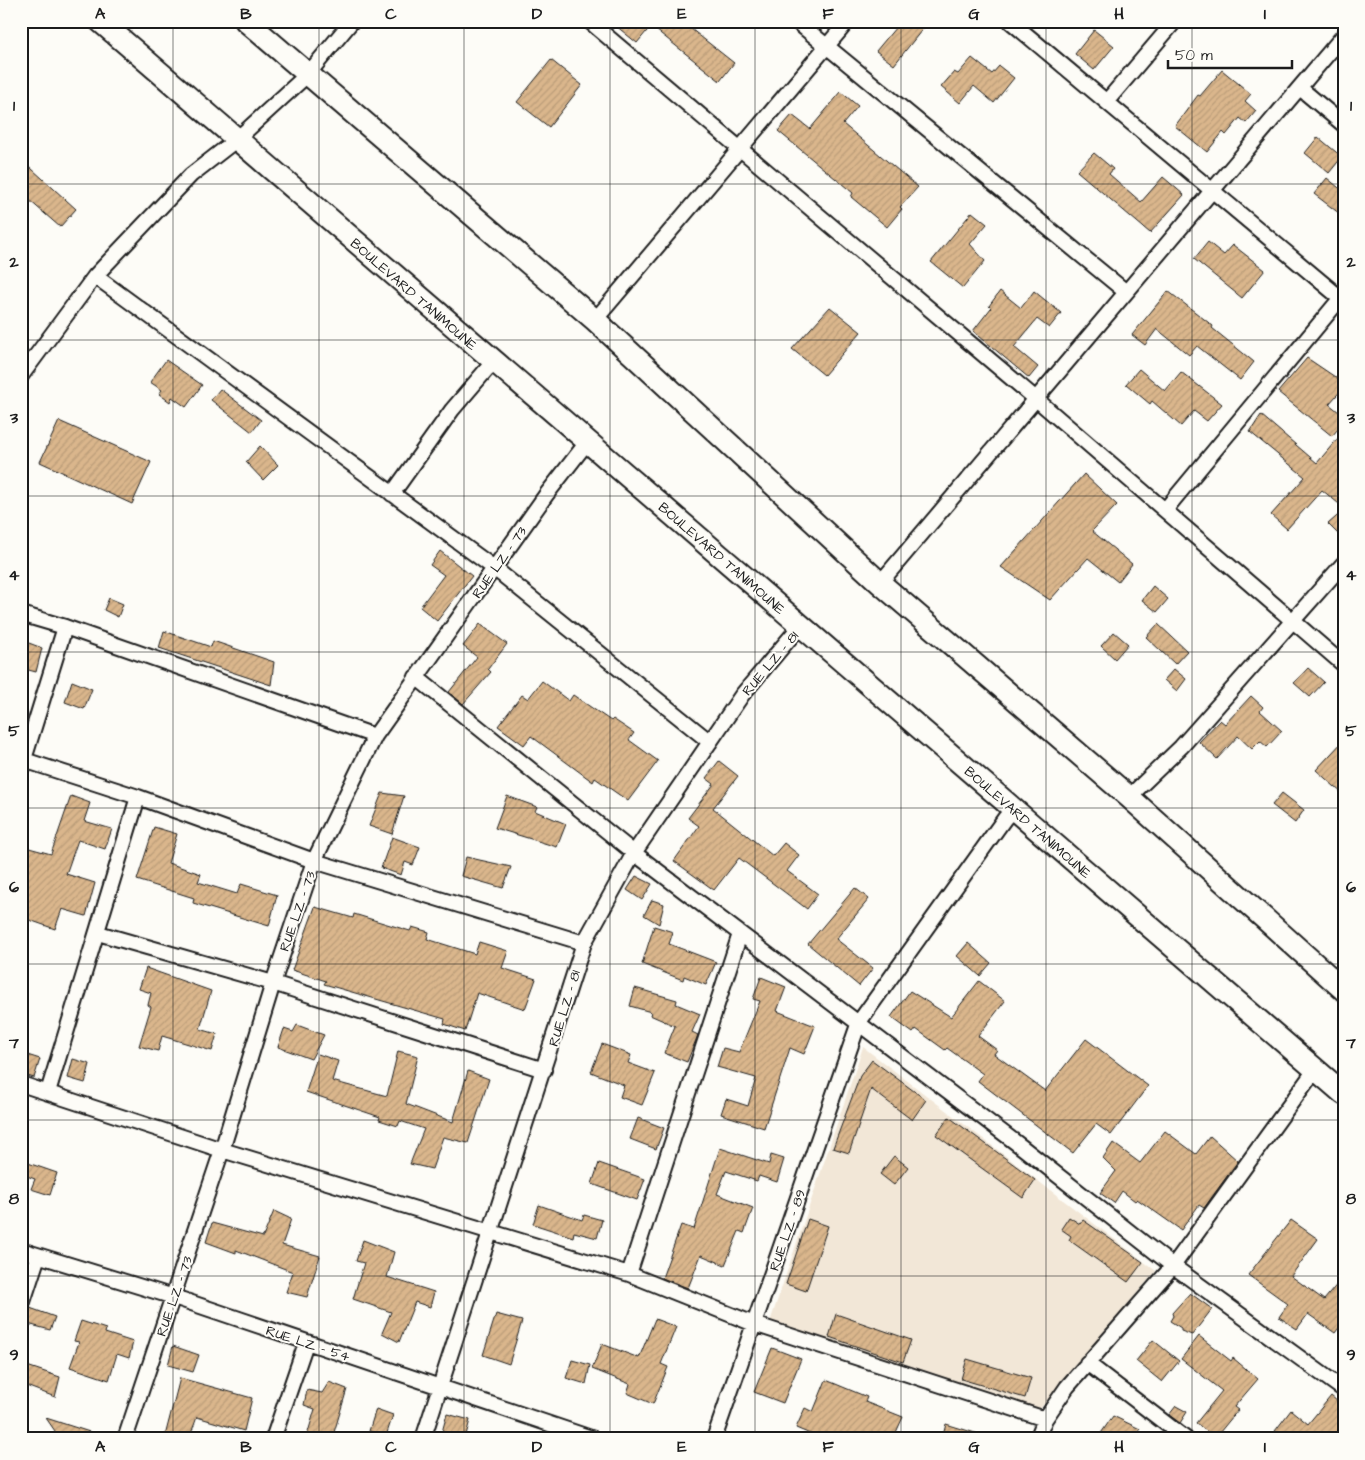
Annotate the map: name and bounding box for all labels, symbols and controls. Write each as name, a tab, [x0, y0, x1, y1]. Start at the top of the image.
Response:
text: A	[95, 3, 106, 25]
text: B	[240, 3, 252, 25]
text: C	[385, 3, 397, 25]
text: D	[532, 3, 543, 25]
text: E	[677, 3, 687, 25]
text: F	[822, 3, 834, 25]
text: G	[968, 3, 980, 25]
text: H	[1114, 3, 1124, 25]
text: I	[1264, 3, 1266, 25]
scale bar	[1168, 38, 1291, 70]
text: 50 m	[1175, 45, 1213, 66]
text: 1	[13, 95, 16, 117]
text: 1	[1350, 95, 1353, 117]
street label: BOULEVARD TANIMOUNE	[346, 234, 482, 356]
text: 2	[8, 251, 19, 273]
text: 2	[1345, 251, 1356, 273]
text: 3	[9, 407, 19, 429]
text: 3	[1346, 407, 1356, 429]
street label: BOULEVARD TANIMOUNE	[654, 498, 790, 620]
street label: RUE LZ - 73	[468, 523, 532, 603]
text: 4	[9, 564, 20, 586]
text: 4	[1346, 564, 1357, 586]
street label: RUE LZ - 81	[738, 627, 804, 700]
text: 5	[8, 720, 20, 742]
text: 5	[1345, 720, 1357, 742]
street label: BOULEVARD TANIMOUNE	[960, 762, 1096, 884]
street label: RUE LZ - 73	[275, 868, 321, 954]
text: 6	[9, 876, 19, 898]
text: 6	[1346, 876, 1356, 898]
street label: RUE LZ - 81	[544, 967, 586, 1049]
text: 7	[8, 1032, 19, 1054]
text: 7	[1345, 1032, 1356, 1054]
street label: RUE LZ - 89	[765, 1187, 811, 1274]
text: 8	[9, 1188, 20, 1210]
text: 8	[1346, 1188, 1357, 1210]
street label: RUE LZ - 73	[152, 1253, 198, 1339]
street label: RUE LZ - 54	[263, 1321, 353, 1367]
text: 9	[9, 1344, 19, 1366]
text: 9	[1346, 1344, 1356, 1366]
text: A	[95, 1436, 106, 1458]
text: B	[240, 1436, 252, 1458]
text: C	[385, 1436, 397, 1458]
text: D	[532, 1436, 543, 1458]
text: E	[677, 1436, 687, 1458]
text: F	[822, 1436, 834, 1458]
text: G	[968, 1436, 980, 1458]
text: H	[1114, 1436, 1124, 1458]
text: I	[1264, 1436, 1266, 1458]

